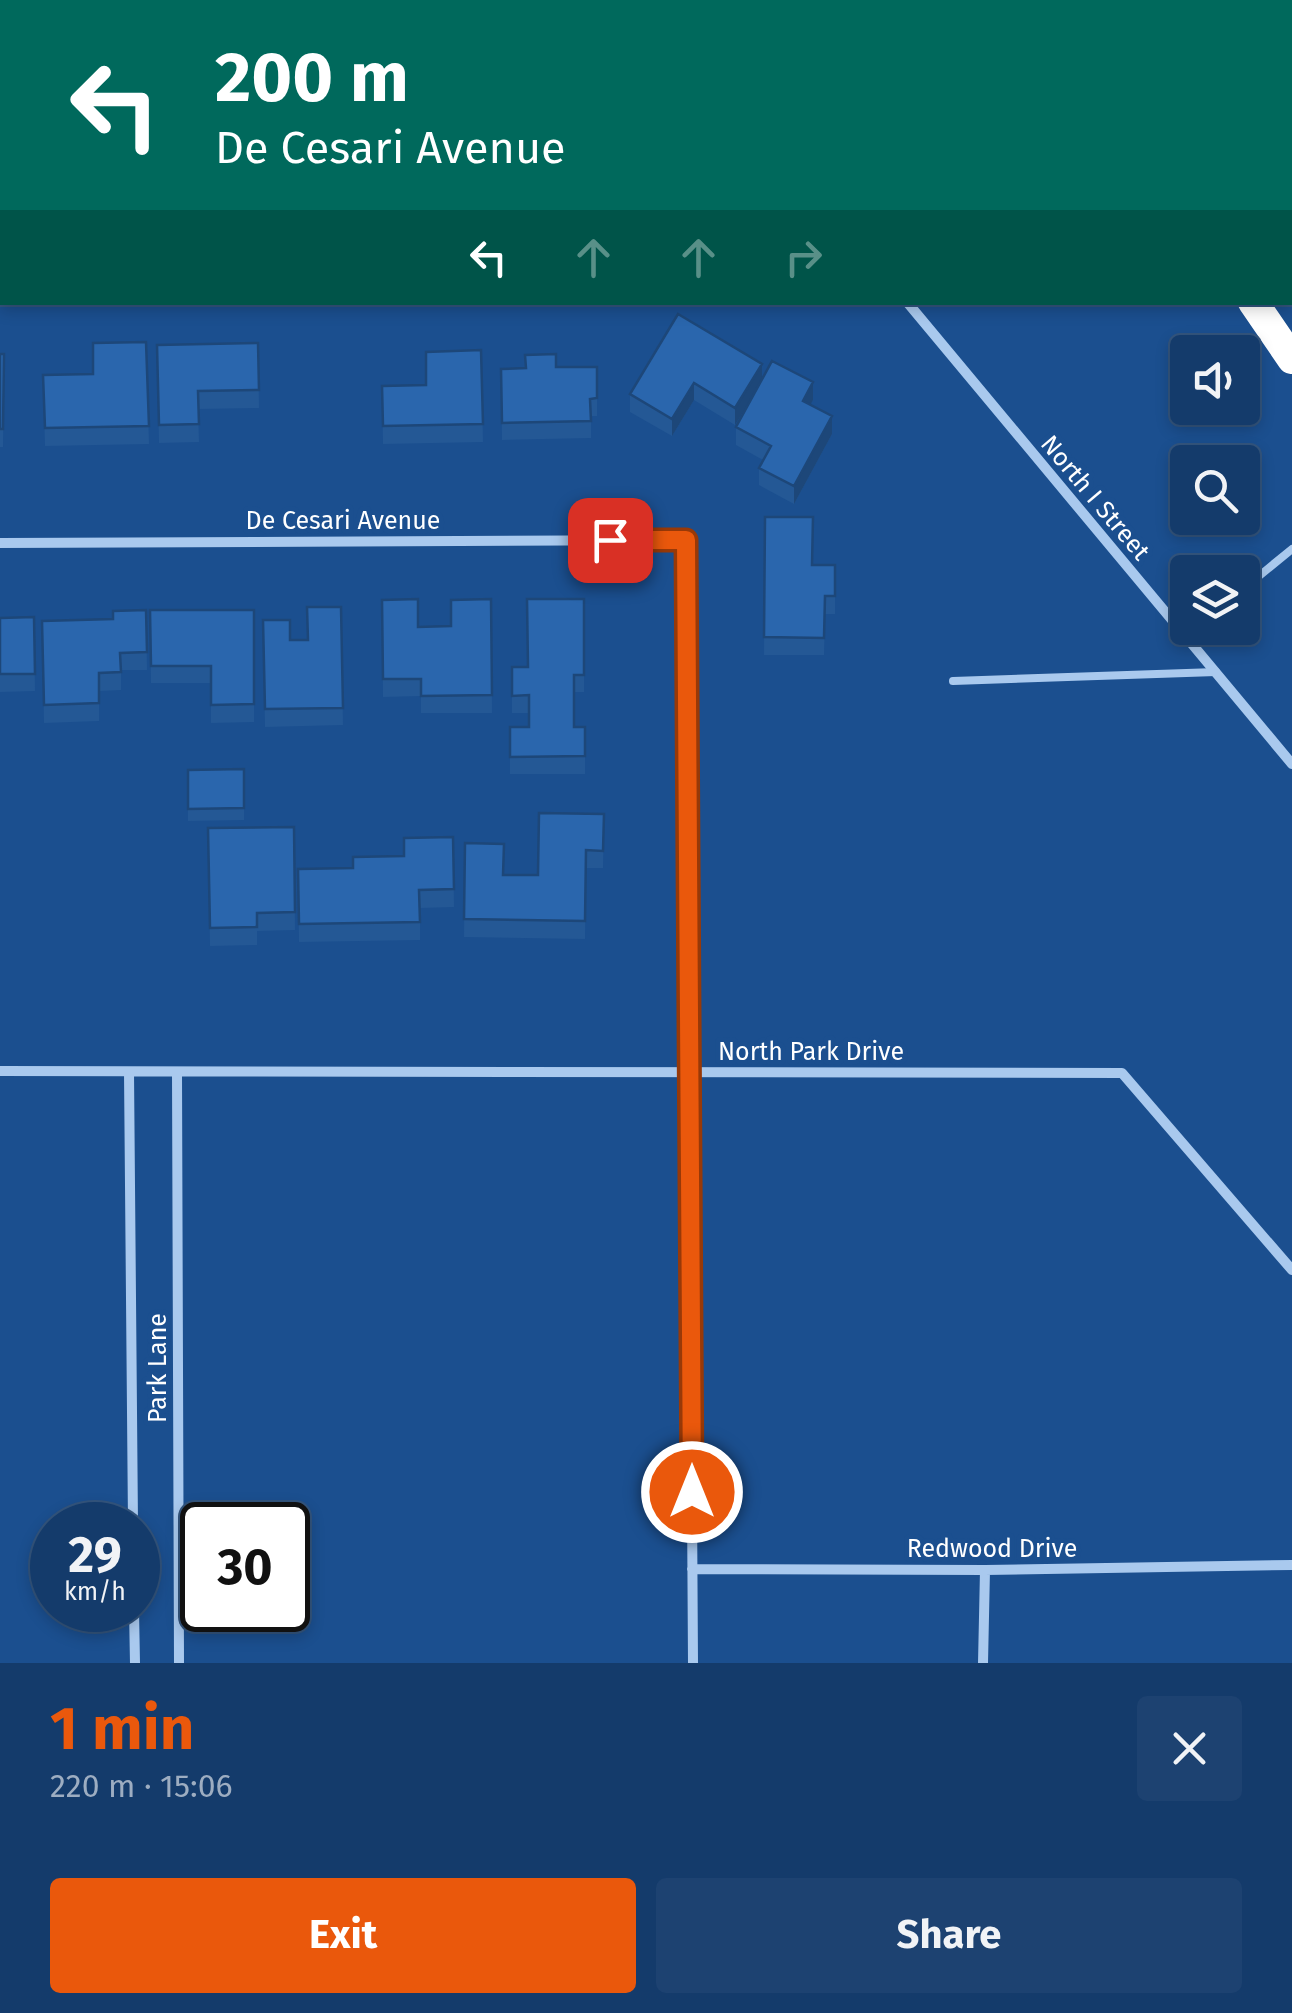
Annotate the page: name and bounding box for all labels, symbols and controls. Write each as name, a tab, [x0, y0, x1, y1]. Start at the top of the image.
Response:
text: 200 m	[215, 36, 409, 120]
icon: left	[50, 40, 180, 170]
text: De Cesari Avenue	[215, 121, 566, 175]
icon: left	[461, 230, 516, 285]
icon: ahead	[566, 230, 621, 285]
icon: ahead	[671, 230, 726, 285]
icon: right	[776, 230, 831, 285]
map controls	[1170, 335, 1260, 645]
button: sound	[1170, 335, 1260, 425]
street label: North I Street	[1034, 430, 1156, 567]
button: search	[1170, 445, 1260, 535]
pin	[568, 498, 653, 583]
street label: De Cesari Avenue	[246, 506, 440, 536]
icon: arrive	[583, 513, 638, 568]
button: layers	[1170, 555, 1260, 645]
street label: North Park Drive	[718, 1037, 904, 1067]
street label: Park Lane	[143, 1313, 173, 1423]
position arrow	[640, 1440, 744, 1544]
speed limit sign: 30	[180, 1502, 310, 1632]
text: 29	[68, 1525, 122, 1585]
street label: Redwood Drive	[907, 1534, 1077, 1564]
text: km/h	[64, 1577, 126, 1607]
text: 1 min	[50, 1693, 194, 1765]
button: close	[1137, 1696, 1242, 1801]
text: 220 m · 15:06	[50, 1767, 233, 1805]
button: Exit	[50, 1878, 636, 1993]
button: Share	[656, 1878, 1242, 1993]

